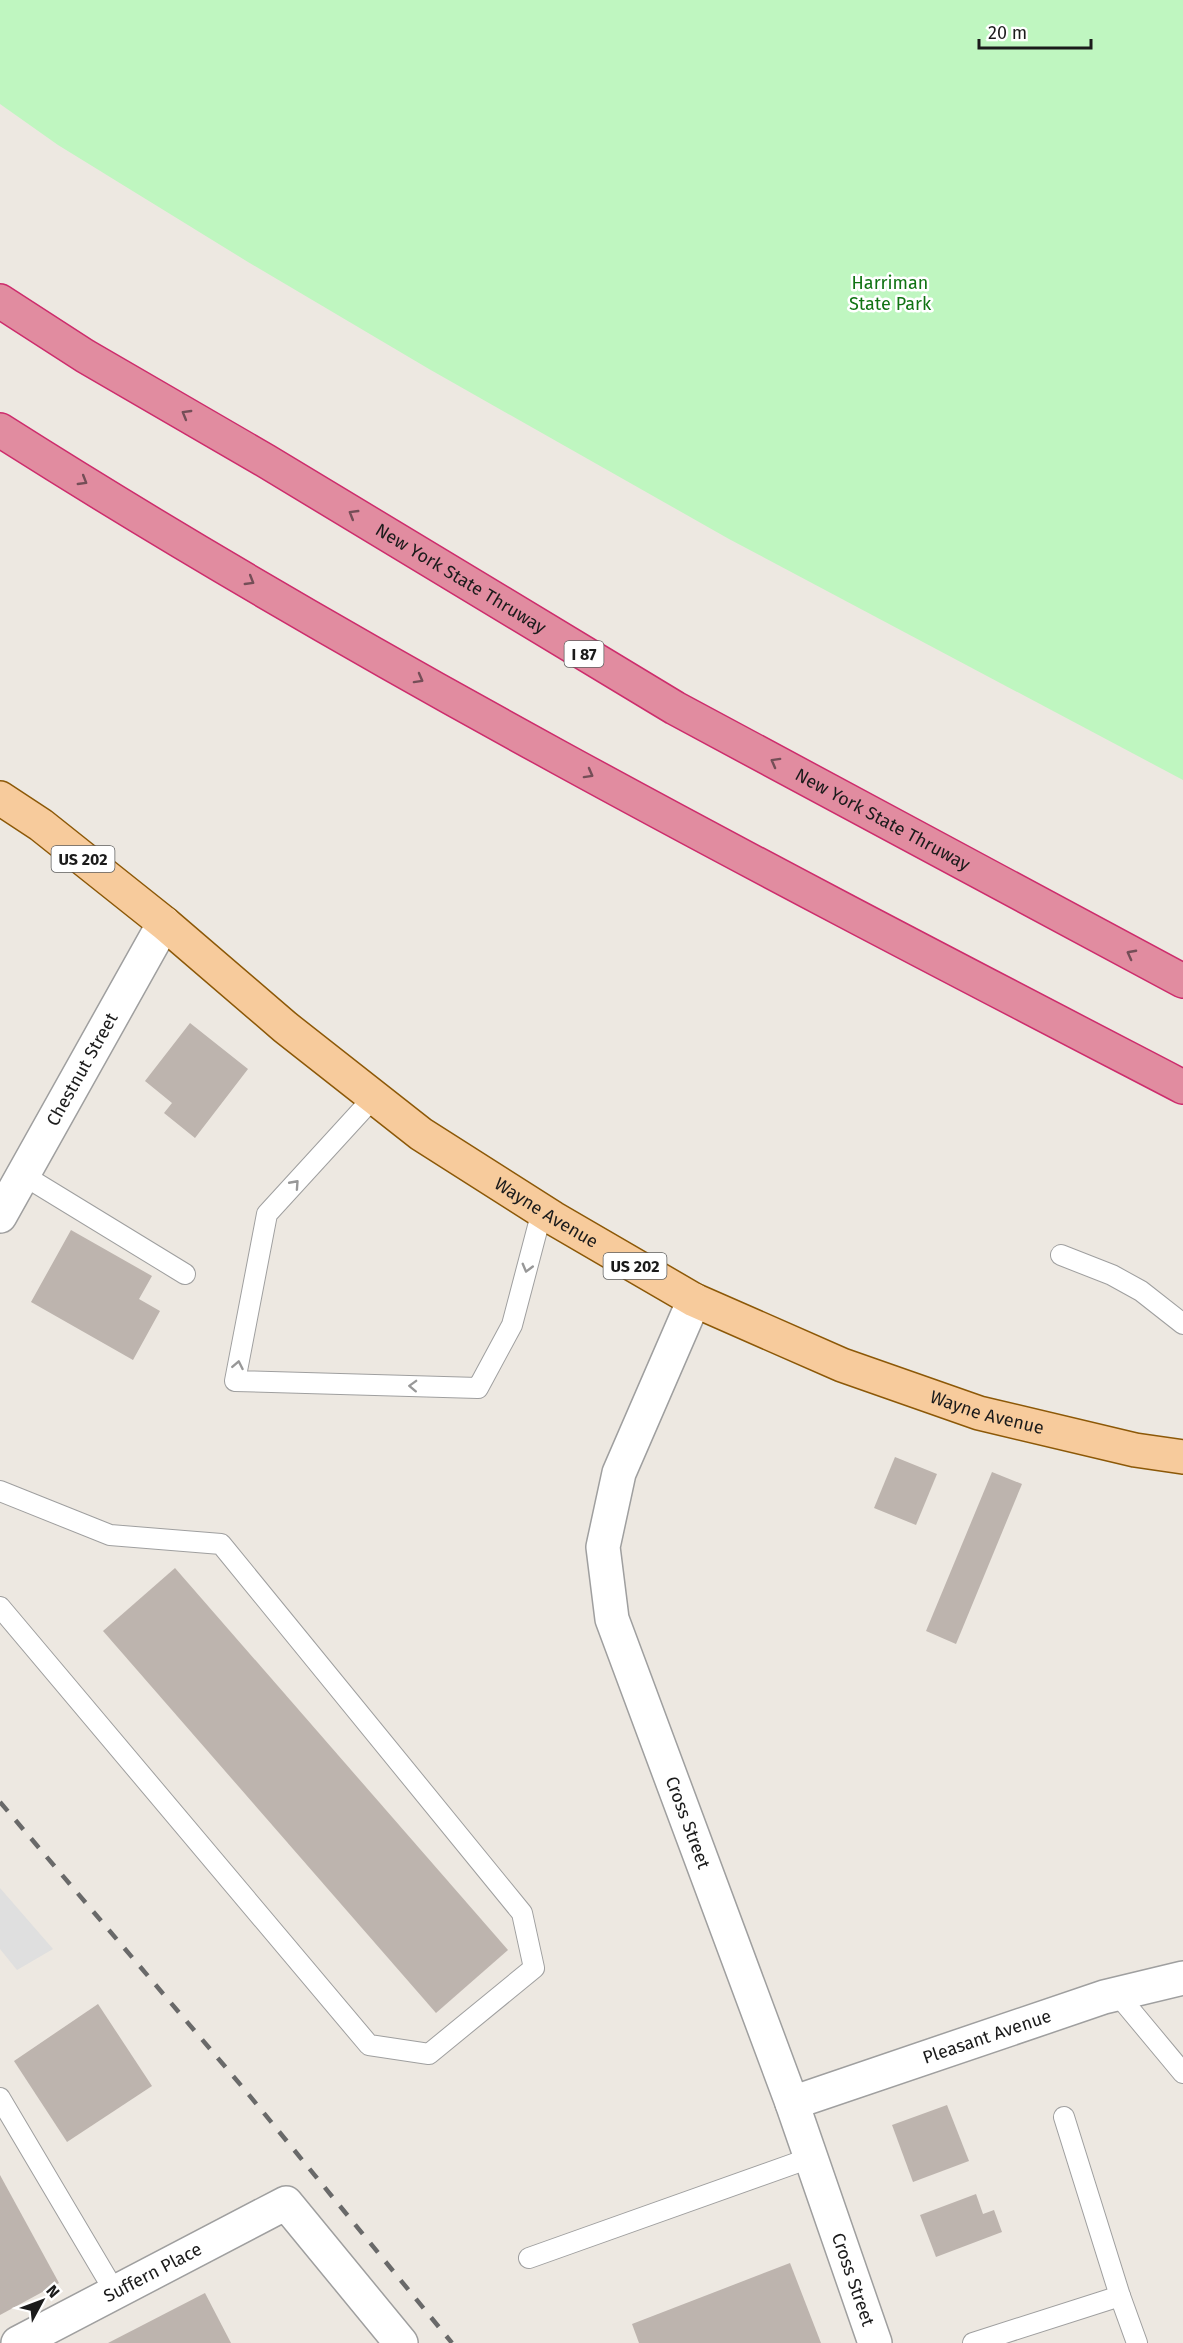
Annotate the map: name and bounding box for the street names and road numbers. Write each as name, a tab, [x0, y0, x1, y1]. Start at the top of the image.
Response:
street label: New York State Thruway	[371, 519, 550, 639]
road number: I 87	[564, 641, 604, 667]
street label: New York State Thruway	[791, 764, 974, 876]
road number: US 202	[52, 846, 115, 872]
street label: Chestnut Street	[42, 1008, 123, 1130]
street label: Wayne Avenue	[490, 1173, 602, 1253]
road number: US 202	[604, 1253, 666, 1279]
street label: Wayne Avenue	[927, 1386, 1046, 1439]
street label: Cross Street	[660, 1773, 715, 1872]
street label: Pleasant Avenue	[920, 2005, 1054, 2069]
street label: Cross Street	[827, 2230, 879, 2329]
street label: Suffern Place	[100, 2238, 206, 2307]

